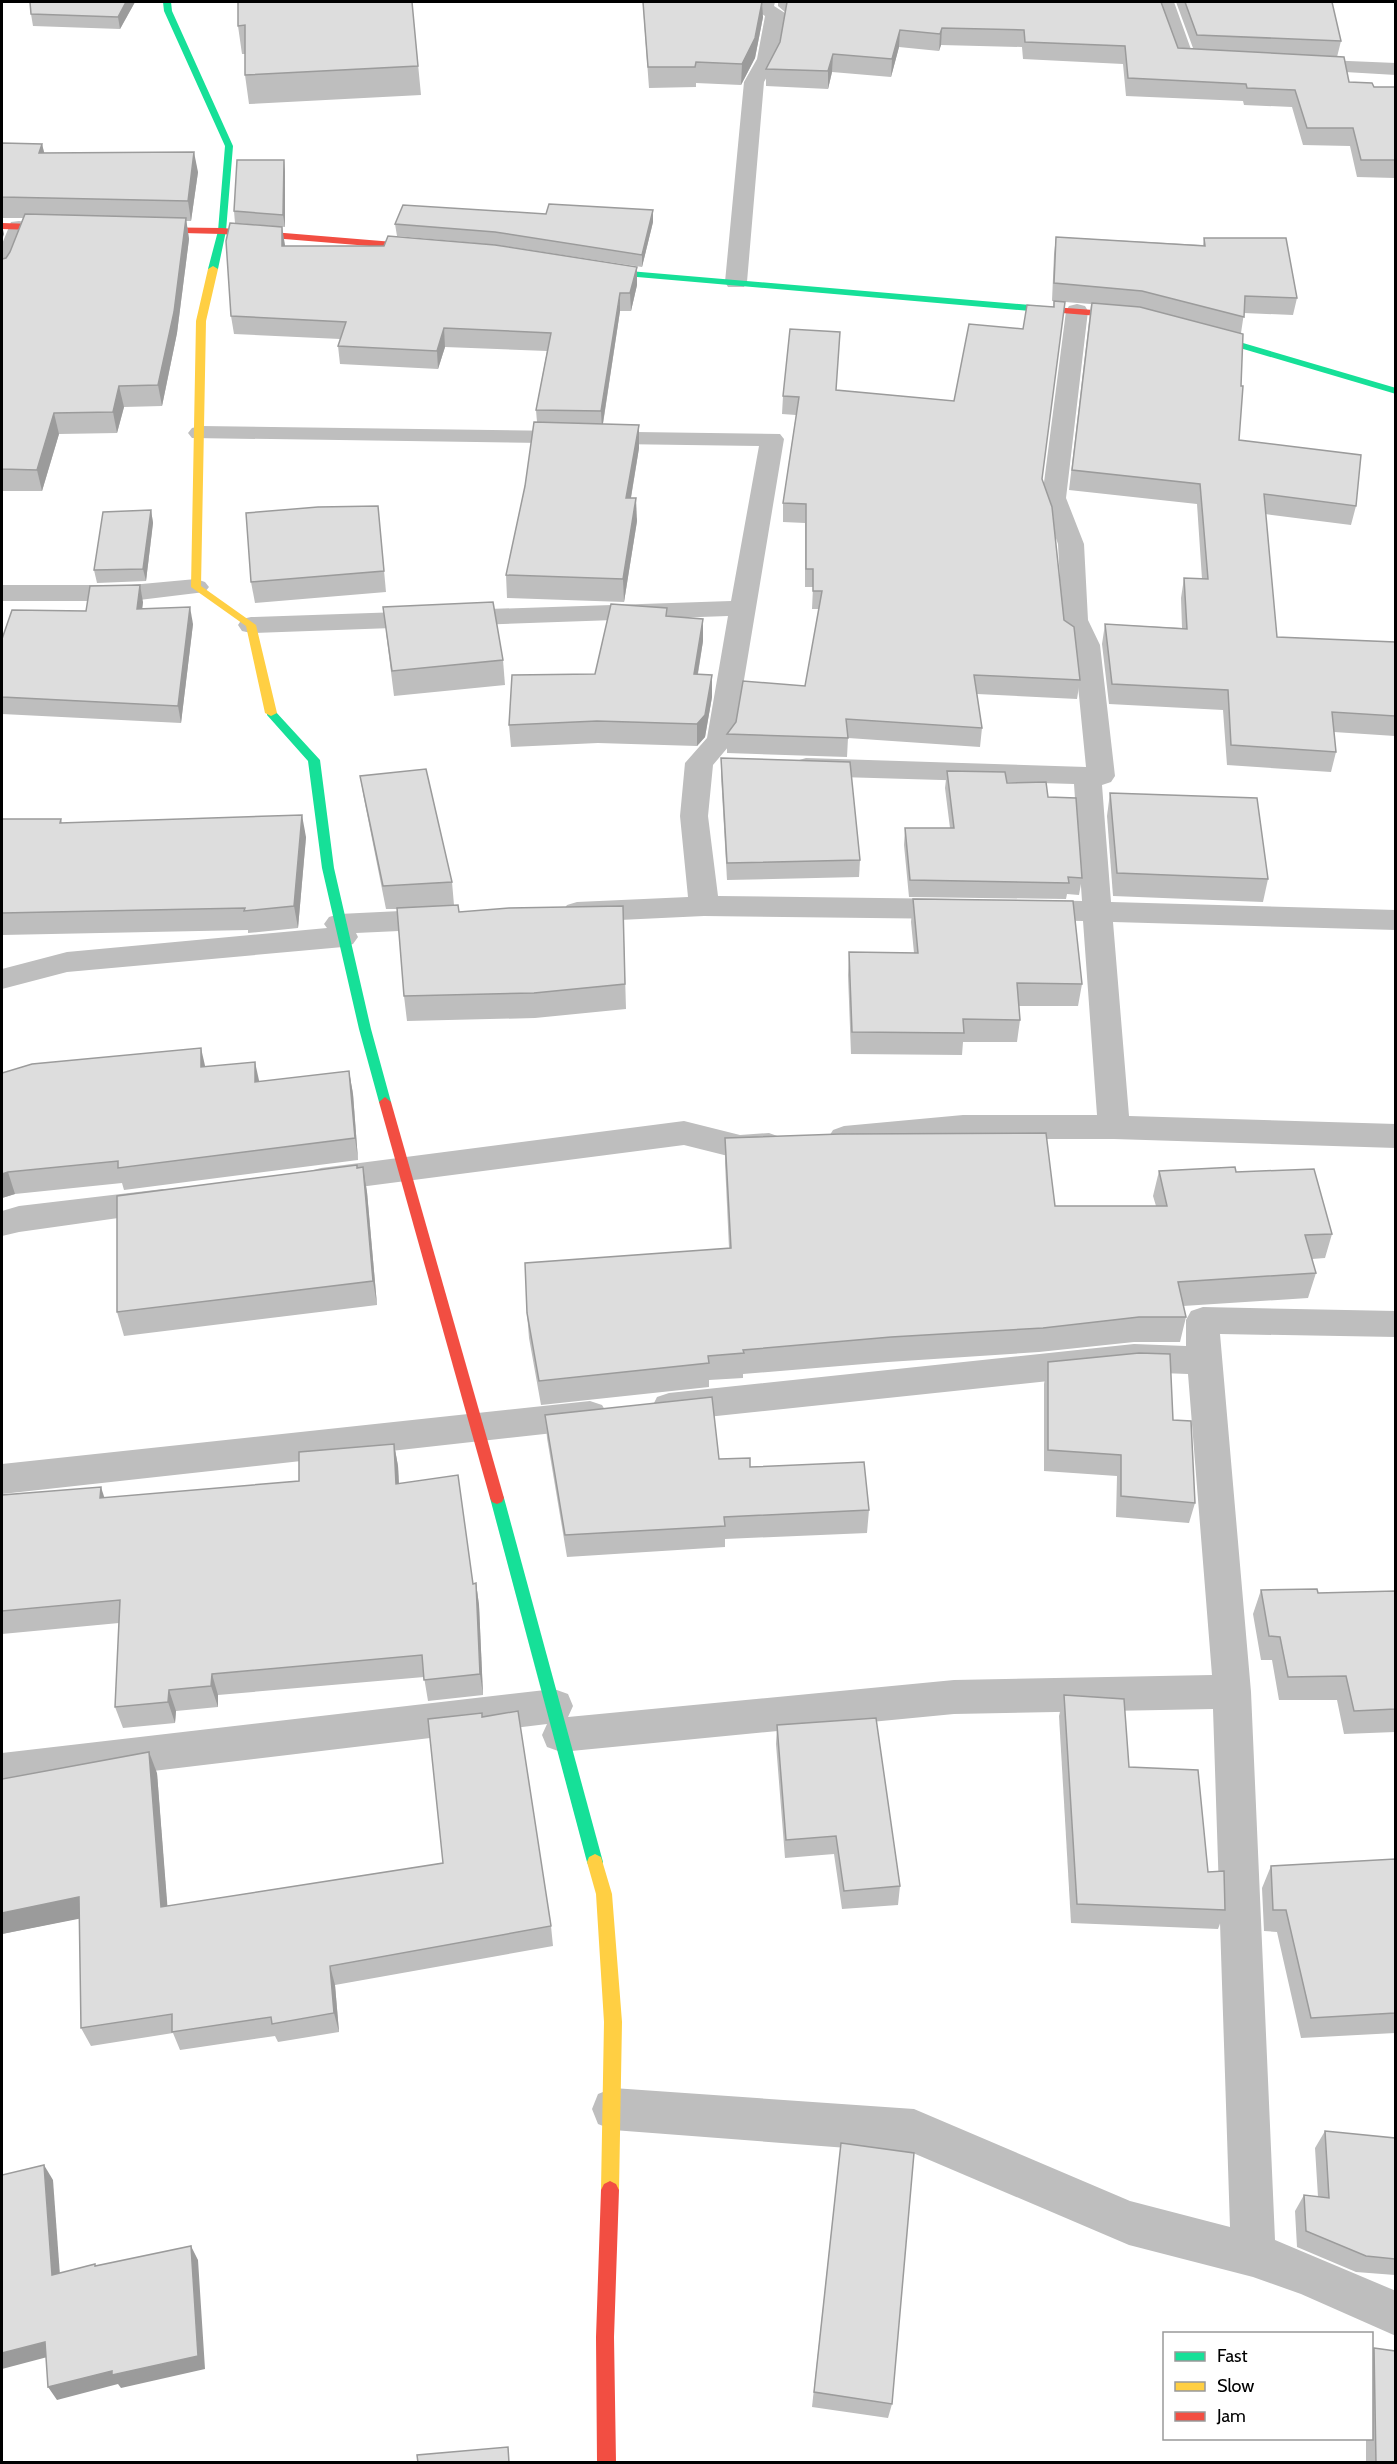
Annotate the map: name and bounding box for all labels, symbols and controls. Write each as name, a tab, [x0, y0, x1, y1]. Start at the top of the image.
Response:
legend	[1163, 2332, 1373, 2440]
text: Fast	[1217, 2345, 1248, 2367]
text: Slow	[1217, 2375, 1254, 2397]
text: Jam	[1216, 2405, 1246, 2427]

